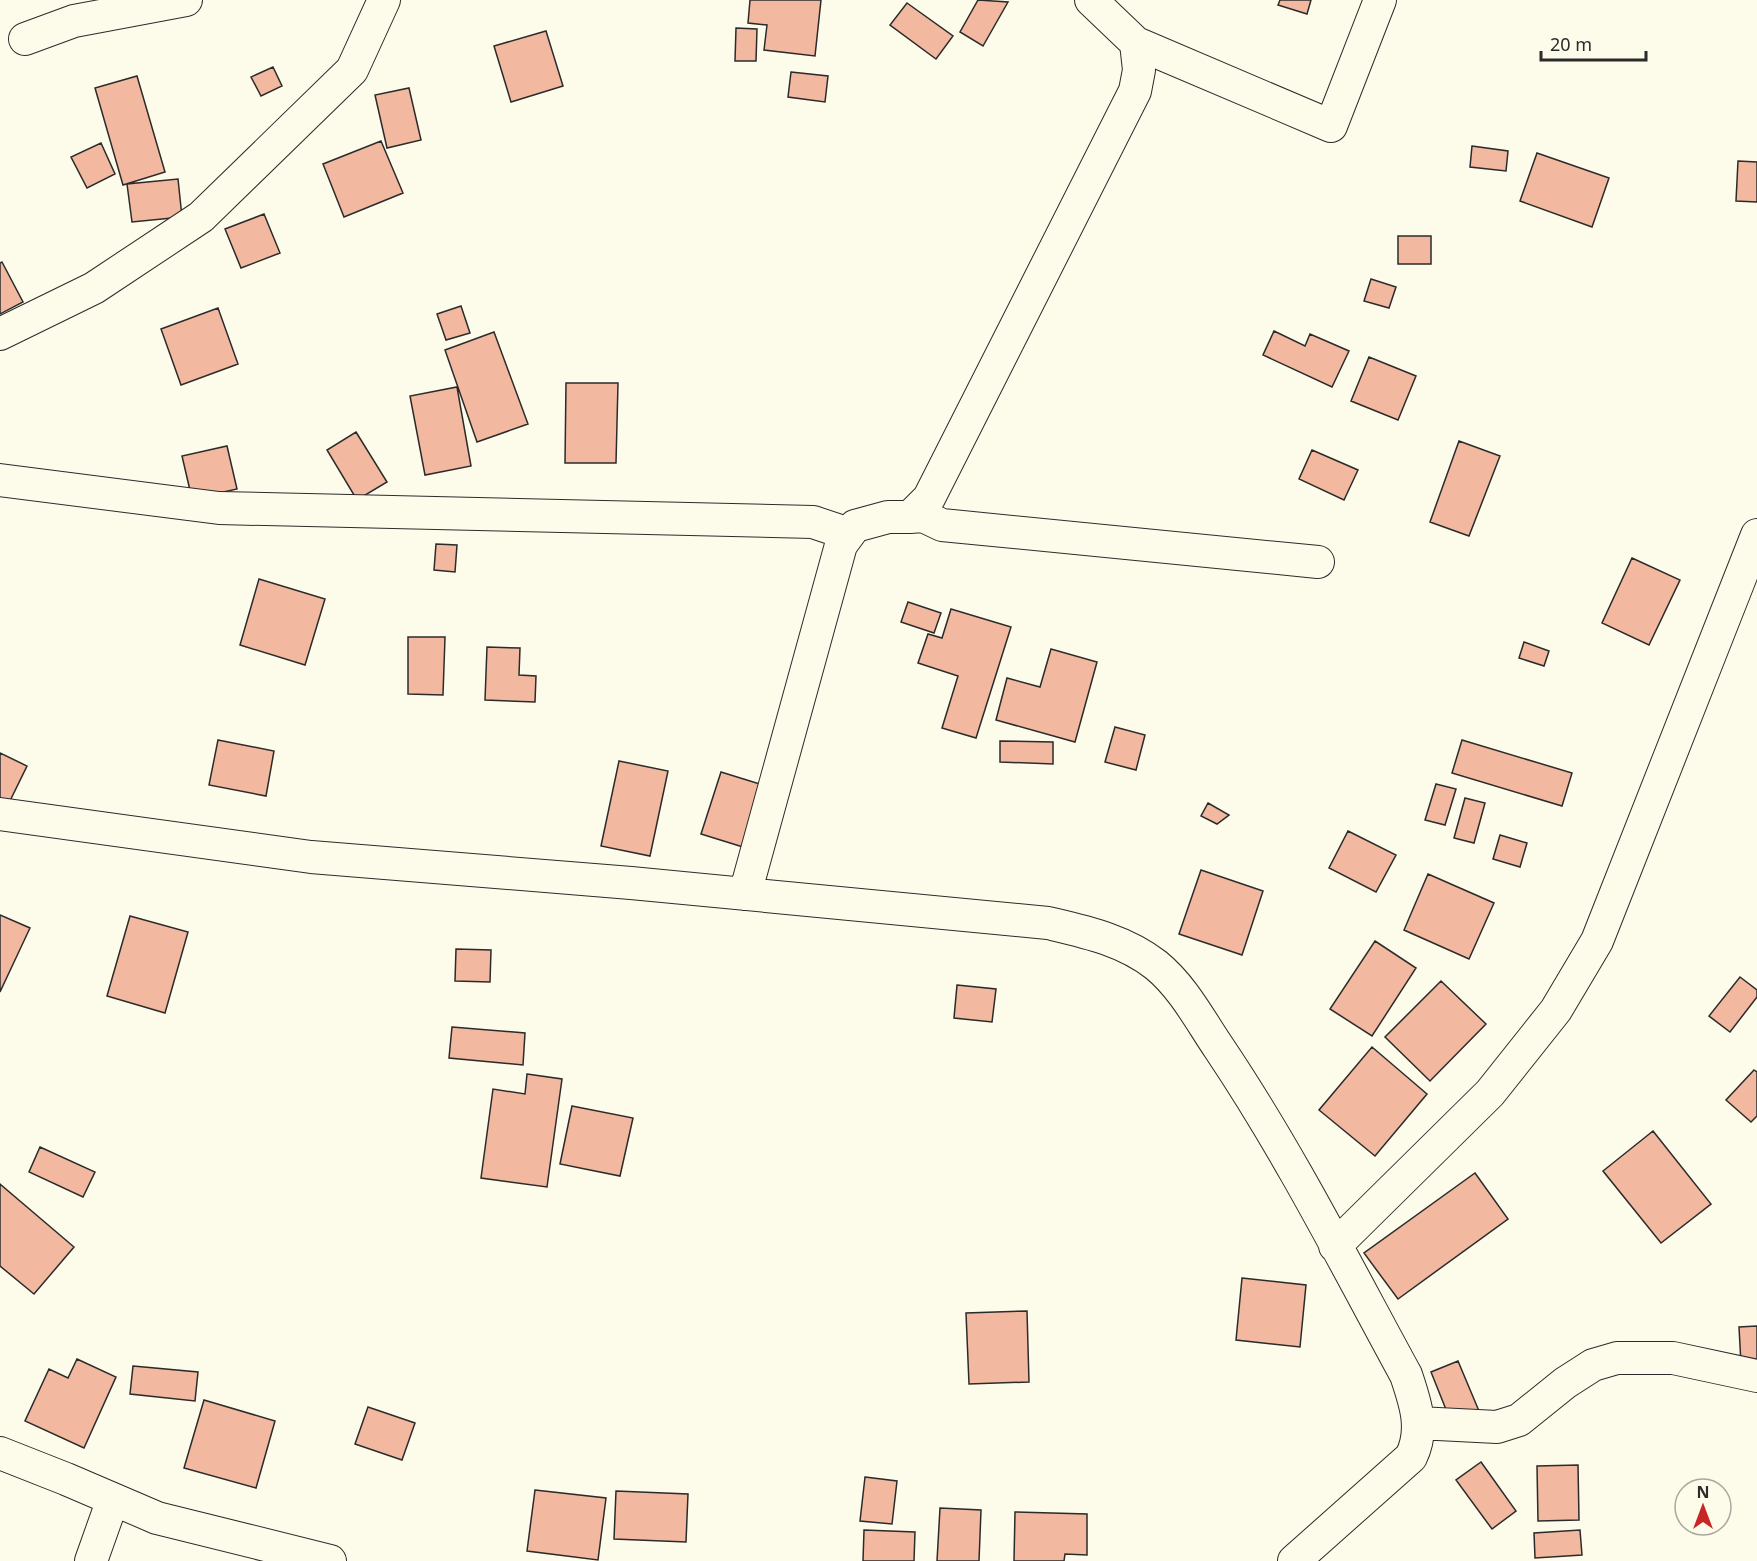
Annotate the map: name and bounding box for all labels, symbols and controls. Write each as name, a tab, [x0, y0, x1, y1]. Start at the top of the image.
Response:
scale bar	[1541, 24, 1646, 62]
text: 20 m	[1550, 32, 1592, 56]
north arrow	[1673, 1477, 1733, 1537]
text: N	[1696, 1481, 1710, 1503]

